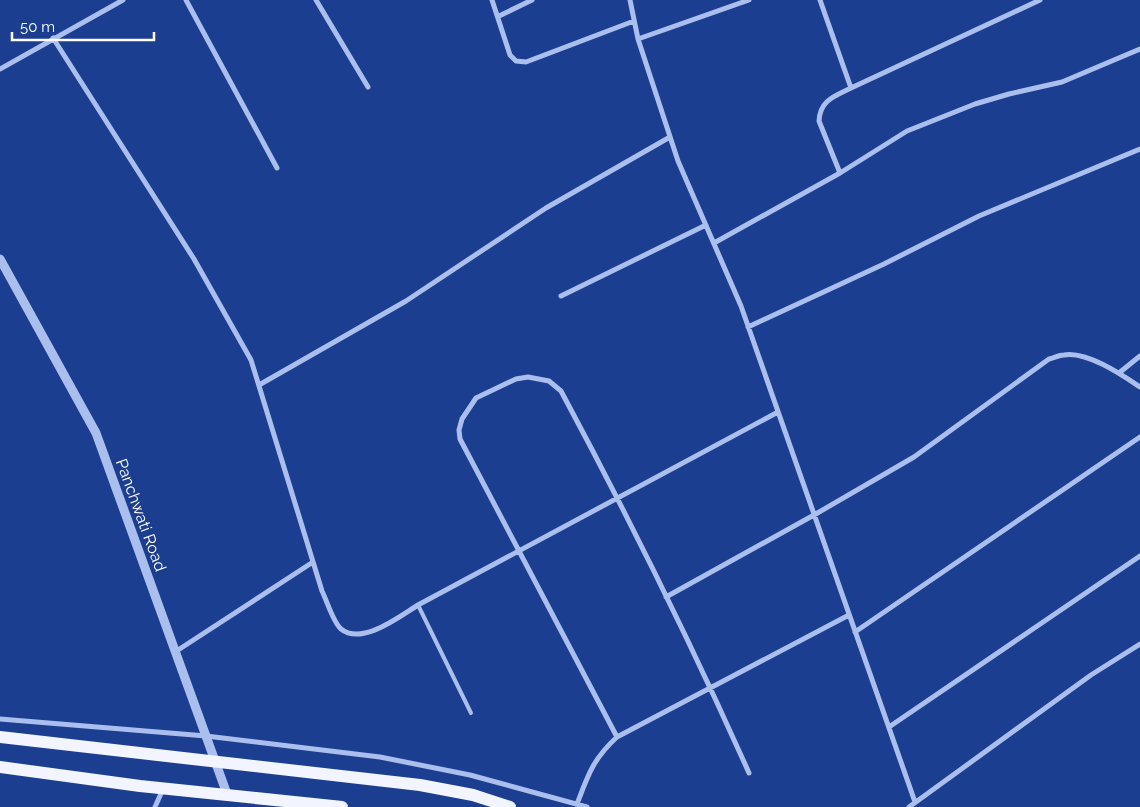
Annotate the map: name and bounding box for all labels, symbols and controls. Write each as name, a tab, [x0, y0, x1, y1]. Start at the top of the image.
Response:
scale bar	[12, 10, 155, 42]
text: 50 m	[20, 18, 55, 36]
street label: Panchwati Road	[112, 456, 170, 574]

